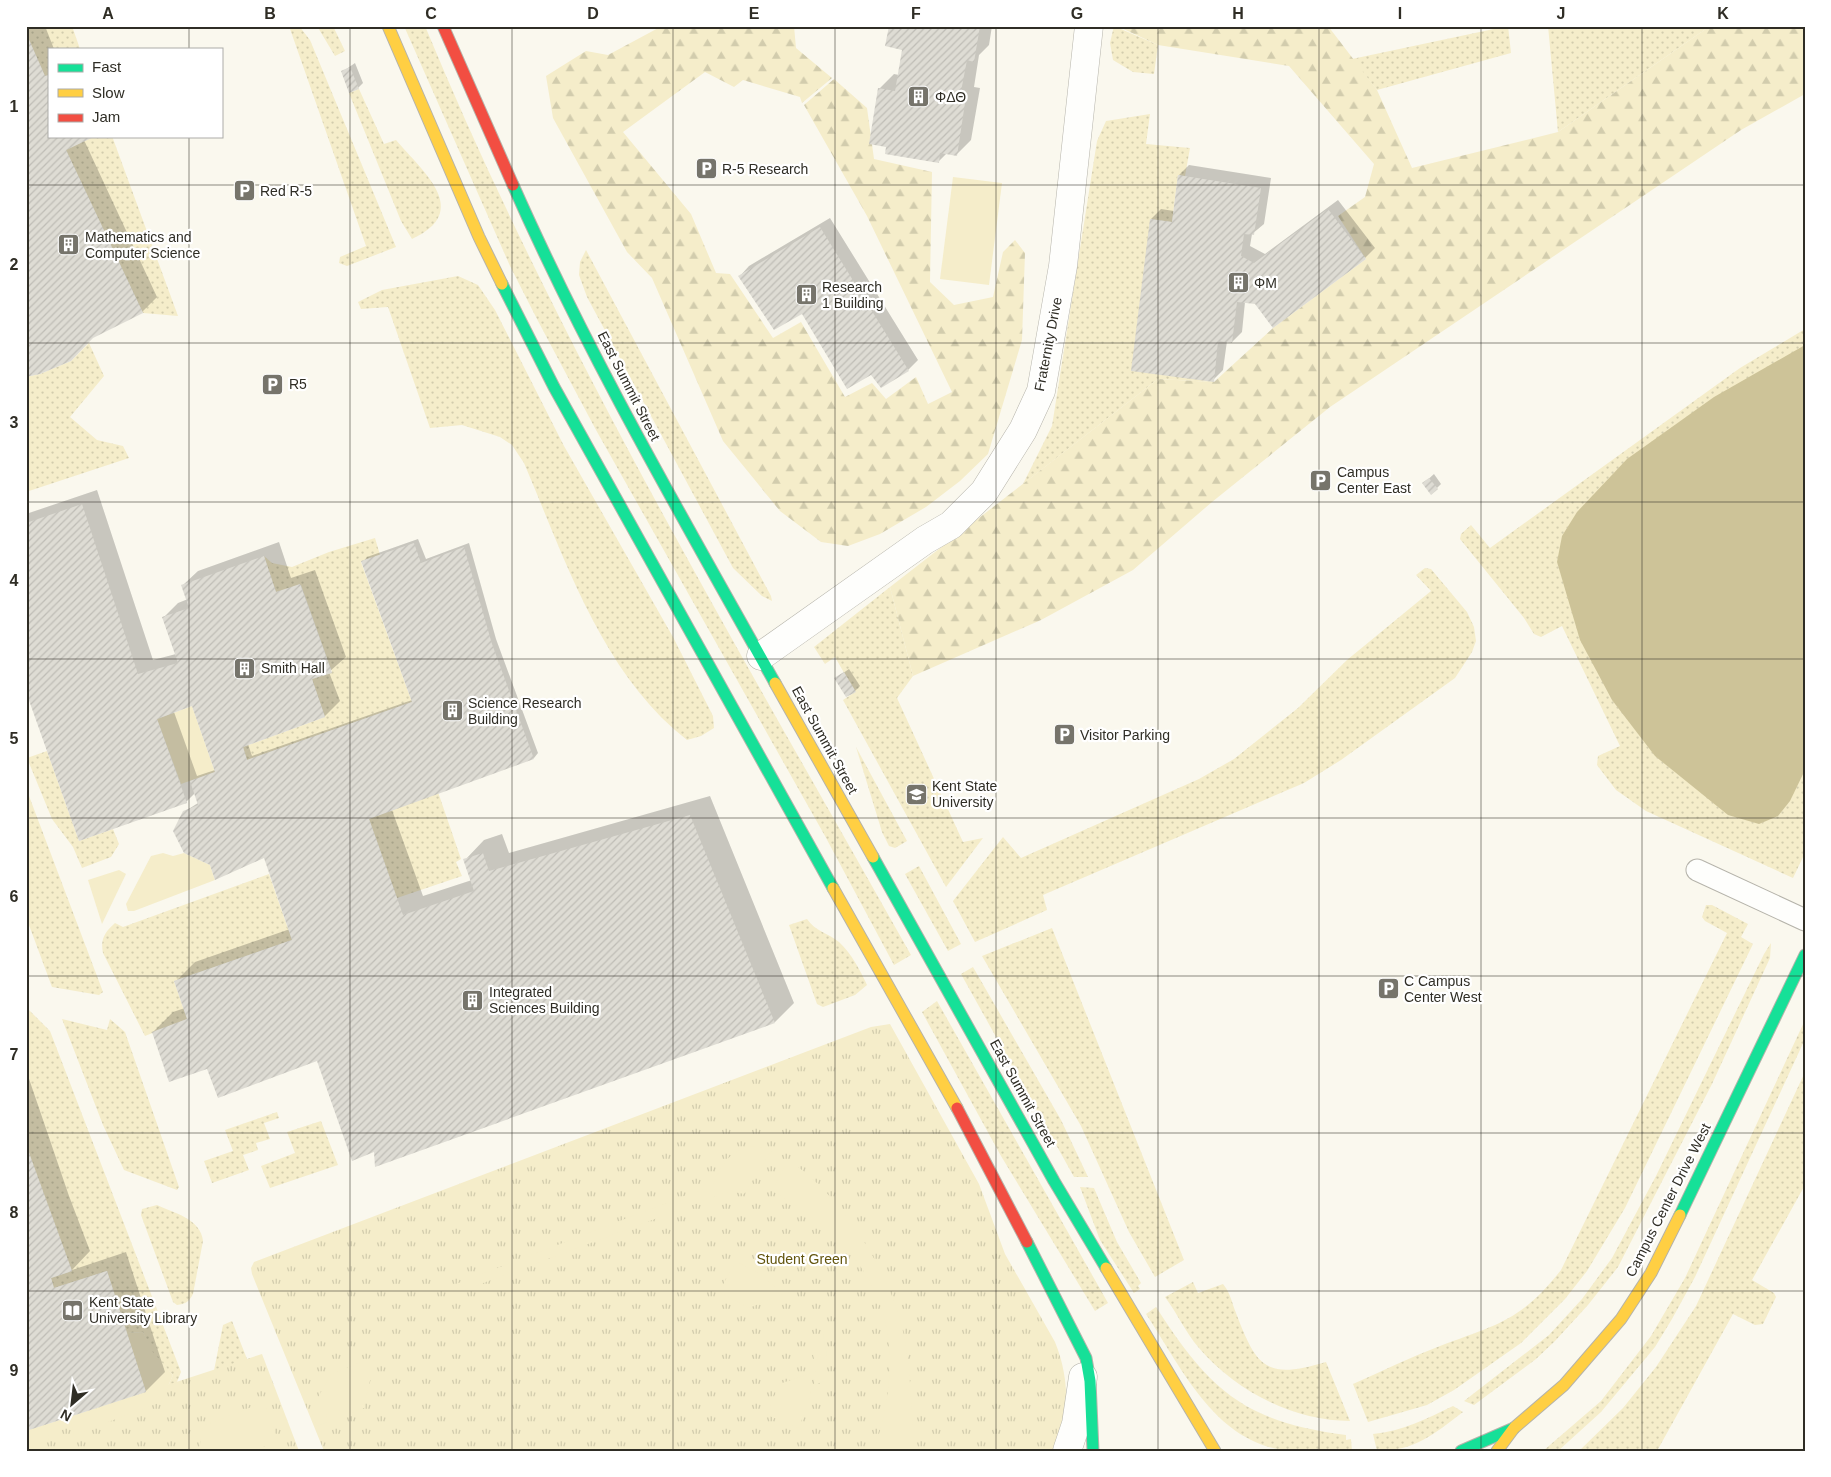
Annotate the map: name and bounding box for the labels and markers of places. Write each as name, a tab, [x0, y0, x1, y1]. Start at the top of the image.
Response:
building icon: ΦΔΘ	[907, 85, 931, 109]
place label: ΦΔΘ	[935, 89, 966, 105]
parking icon: R-5 Research	[694, 157, 718, 181]
place label: R-5 Research	[722, 161, 808, 177]
parking icon: Red R-5	[232, 179, 256, 203]
place label: Red R-5	[260, 183, 312, 199]
place label: Mathematics and Computer Science	[85, 229, 200, 261]
building icon: Mathematics and Computer Science	[57, 233, 81, 257]
building icon: ΦΜ	[1226, 271, 1250, 295]
place label: ΦΜ	[1254, 275, 1277, 291]
place label: Research 1 Building	[822, 279, 884, 311]
building icon: Research 1 Building	[794, 283, 818, 307]
parking icon: R5	[261, 372, 285, 396]
place label: R5	[289, 376, 307, 392]
place label: Campus Center East	[1337, 464, 1411, 496]
parking icon: Campus Center East	[1309, 468, 1333, 492]
building icon: Smith Hall	[233, 656, 257, 680]
place label: Smith Hall	[261, 660, 325, 676]
place label: Science Research Building	[468, 695, 582, 727]
building icon: Science Research Building	[440, 699, 464, 723]
parking icon: Visitor Parking	[1052, 723, 1076, 747]
place label: Visitor Parking	[1080, 727, 1170, 743]
place label: Kent State University	[932, 778, 998, 810]
school or university icon: Kent State University	[904, 782, 928, 806]
place label: C Campus Center West	[1404, 973, 1482, 1005]
parking icon: C Campus Center West	[1376, 977, 1400, 1001]
place label: Integrated Sciences Building	[489, 984, 600, 1016]
building icon: Integrated Sciences Building	[461, 988, 485, 1012]
place label: Kent State University Library	[89, 1294, 197, 1326]
library icon: Kent State University Library	[61, 1298, 85, 1322]

